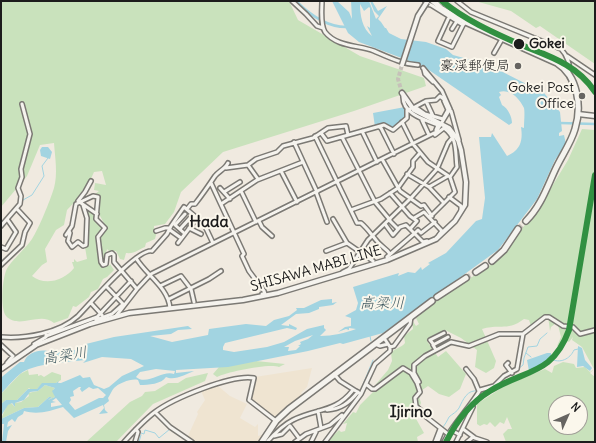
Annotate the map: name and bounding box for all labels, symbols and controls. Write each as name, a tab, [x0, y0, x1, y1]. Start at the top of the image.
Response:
place label: Gokei	[529, 36, 565, 52]
marker: Gokei	[512, 37, 526, 51]
place label: 豪渓郵便局	[440, 58, 510, 74]
marker: 豪渓郵便局	[513, 61, 523, 71]
place label: Gokei Post Office	[508, 80, 574, 112]
marker: Gokei Post Office	[577, 91, 587, 101]
district label: Hada	[189, 212, 229, 232]
street label: SHISAWA MABI LINE	[249, 242, 383, 296]
water label: 高梁川	[360, 295, 404, 313]
water label: 高梁川	[41, 344, 89, 368]
north arrow	[548, 395, 588, 435]
text: N	[568, 400, 583, 415]
district label: Ijirino	[390, 402, 432, 422]

